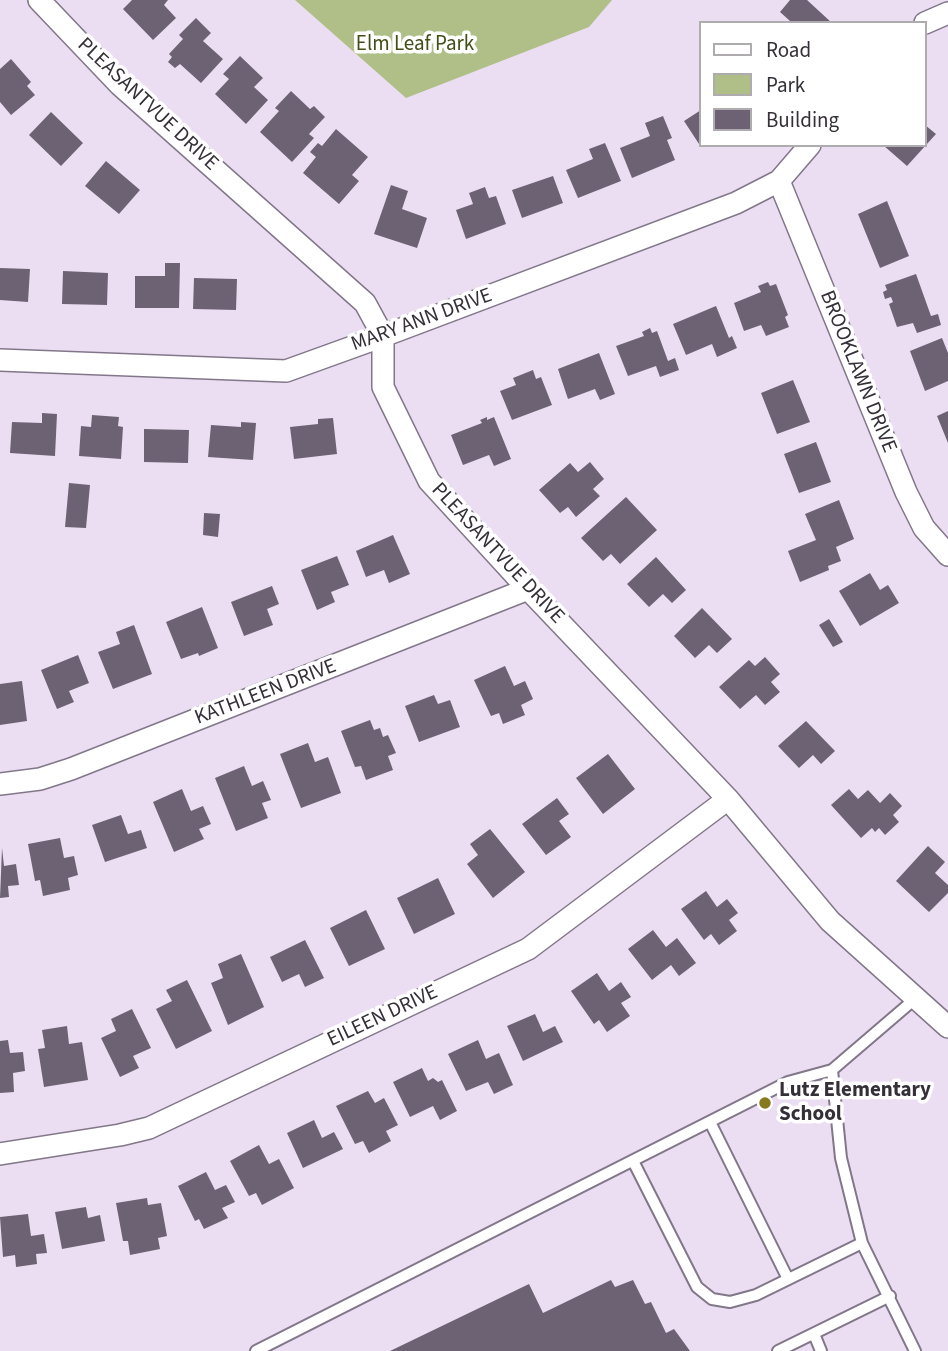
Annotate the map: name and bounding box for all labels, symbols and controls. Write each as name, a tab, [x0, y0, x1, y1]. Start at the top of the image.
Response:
legend	[699, 21, 927, 147]
park label: Elm Leaf Park	[356, 32, 474, 58]
street label: PLEASANTVUE DRIVE	[71, 33, 223, 177]
text: Road	[766, 35, 811, 65]
text: Park	[766, 70, 805, 100]
text: Building	[766, 105, 839, 135]
street label: MARY ANN DRIVE	[348, 284, 496, 358]
street label: BROOKLAWN DRIVE	[813, 287, 901, 457]
street label: PLEASANTVUE DRIVE	[425, 478, 569, 630]
street label: KATHLEEN DRIVE	[192, 654, 340, 732]
street label: EILEEN DRIVE	[324, 980, 442, 1054]
place label: Lutz Elementary School	[779, 1078, 931, 1128]
marker: Lutz Elementary School	[757, 1095, 773, 1111]

